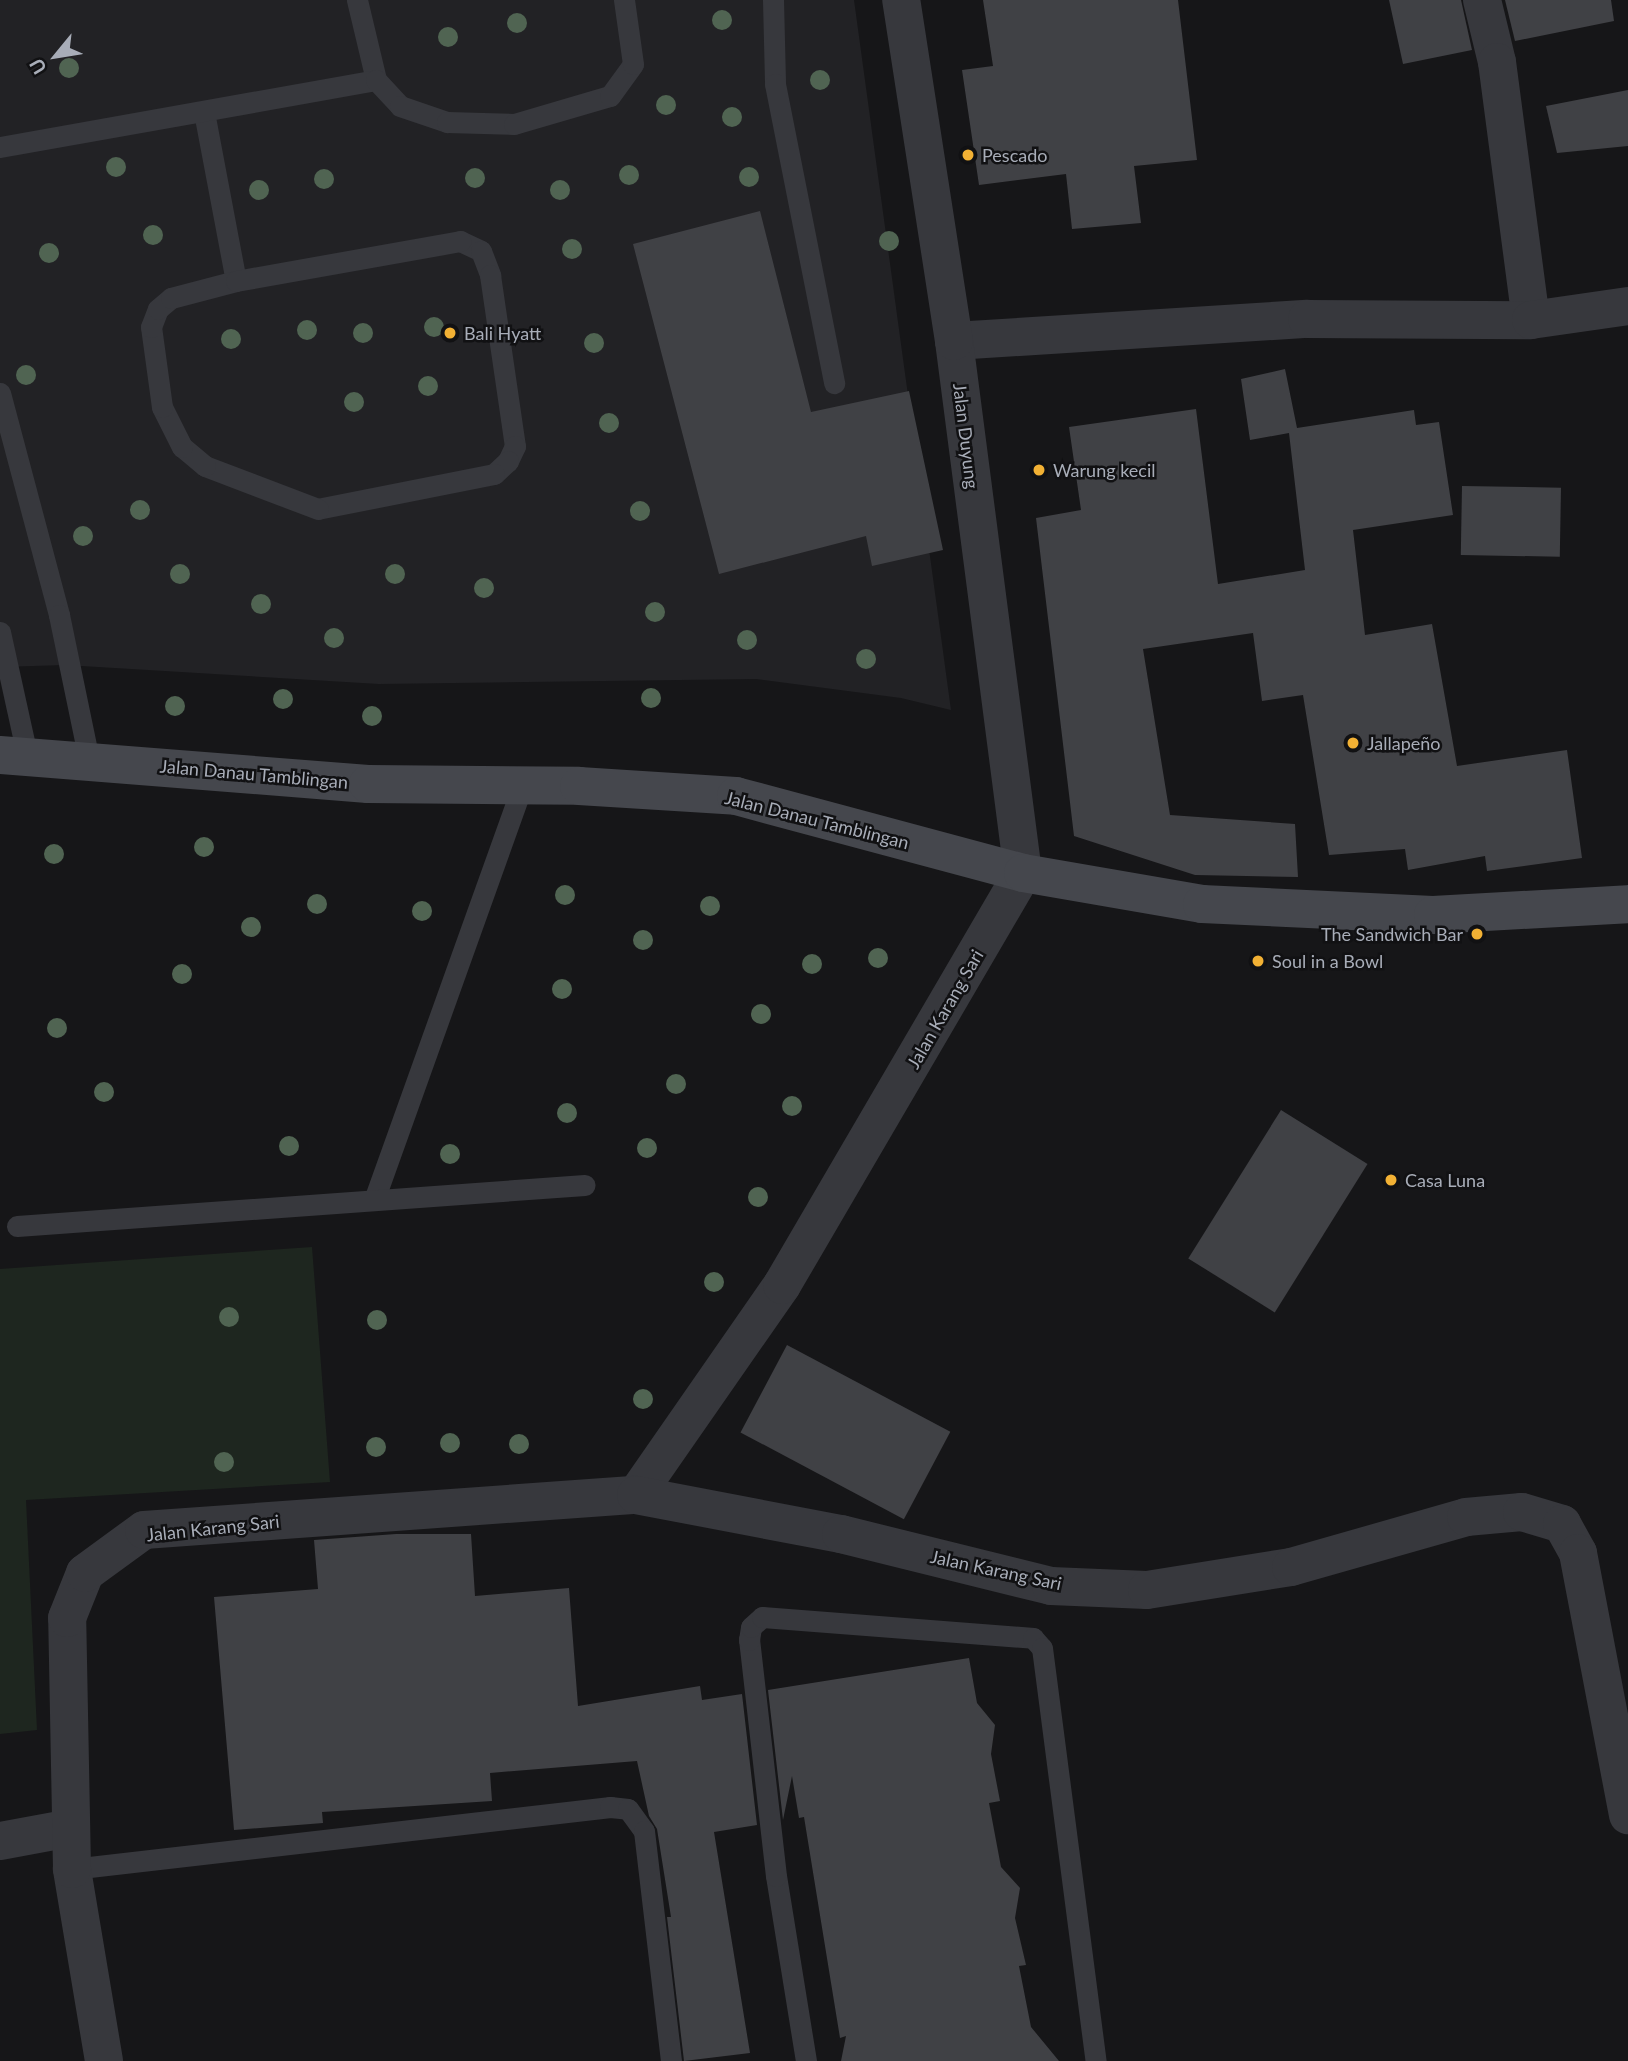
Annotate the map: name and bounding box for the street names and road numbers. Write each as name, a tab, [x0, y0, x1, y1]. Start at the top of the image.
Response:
street label: Jalan Duyung	[949, 382, 983, 490]
street label: Jalan Danau Tamblingan	[159, 755, 349, 793]
street label: Jalan Danau Tamblingan	[722, 787, 912, 853]
street label: Jalan Karang Sari	[902, 946, 988, 1072]
street label: Jalan Karang Sari	[145, 1510, 281, 1546]
street label: Jalan Karang Sari	[928, 1546, 1064, 1594]

